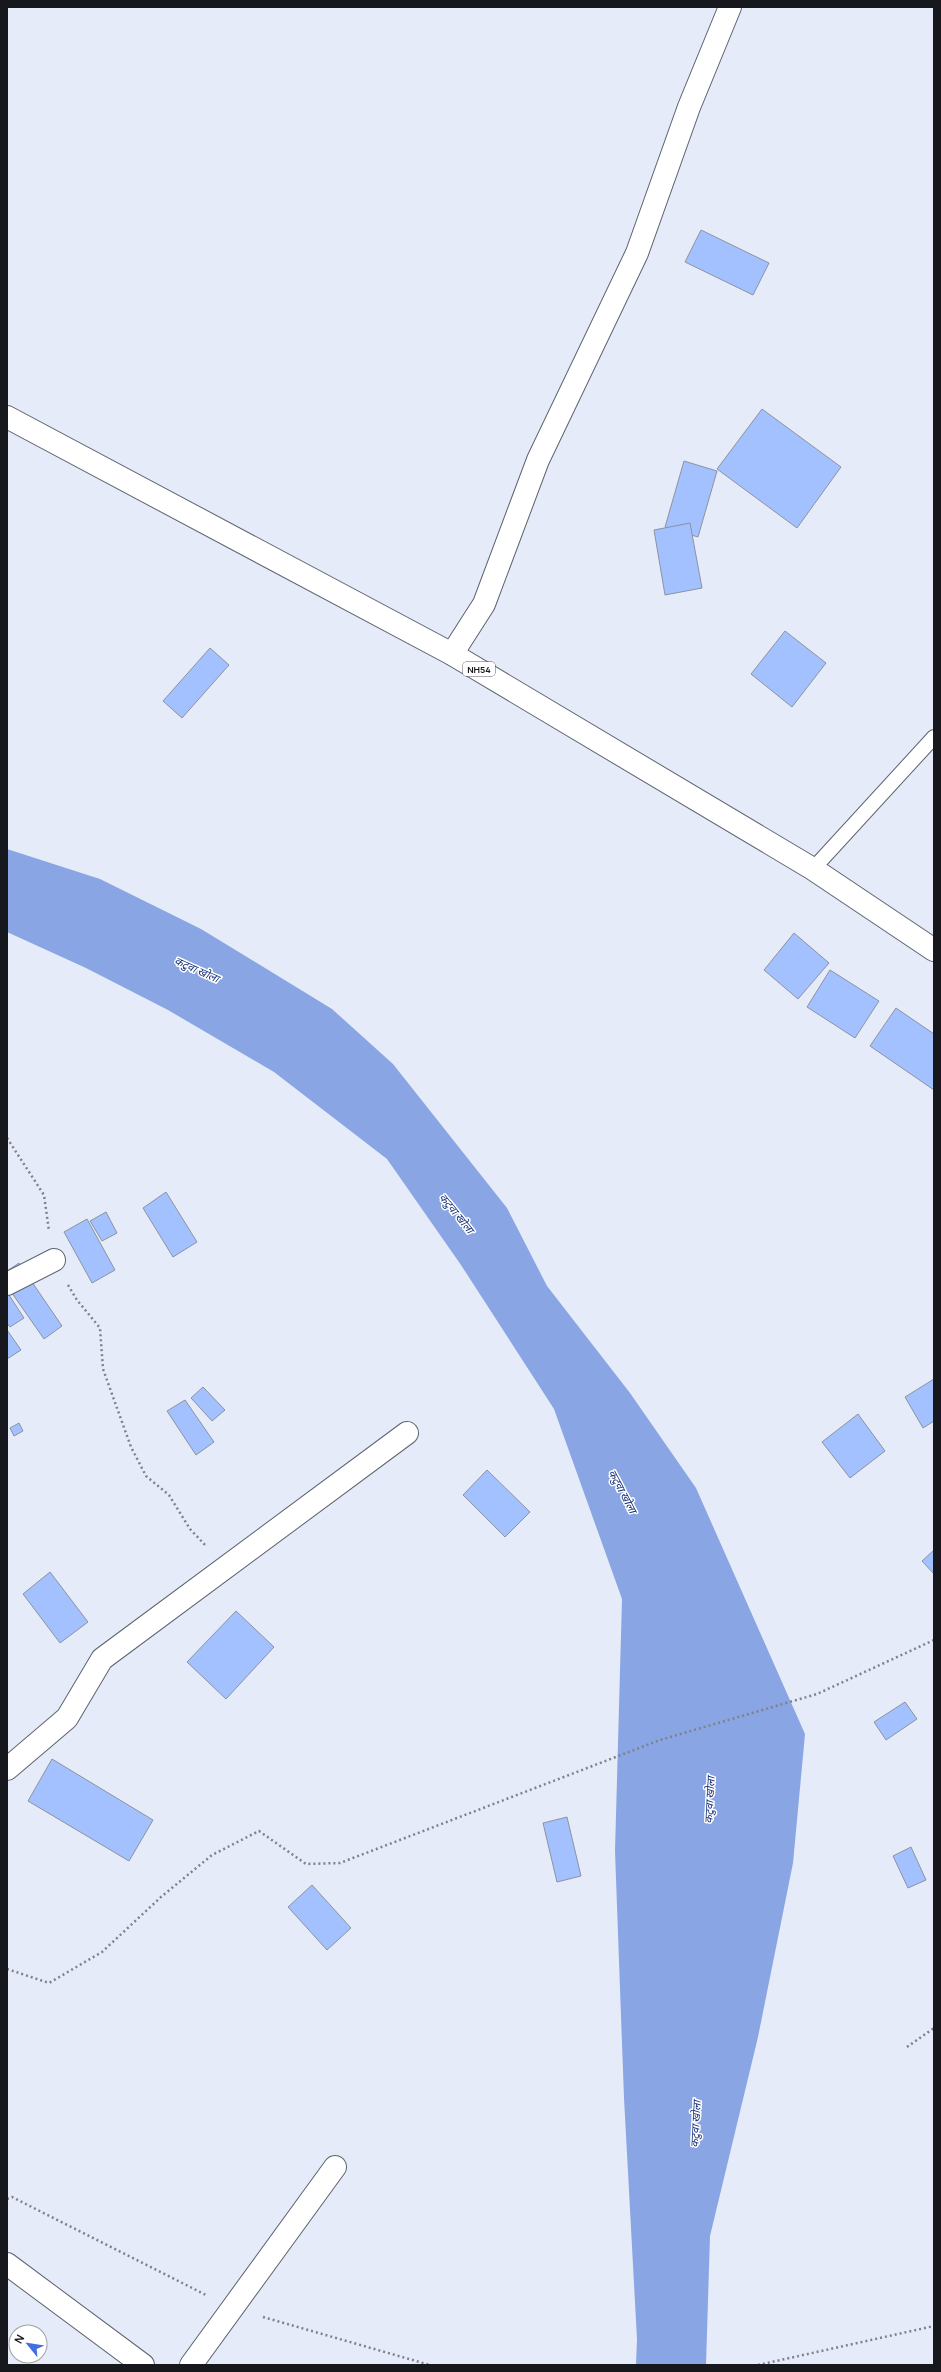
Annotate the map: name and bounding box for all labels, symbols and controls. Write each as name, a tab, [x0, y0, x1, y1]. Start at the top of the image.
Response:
road number: NH54	[463, 662, 495, 676]
water label: कटुवा खोला	[172, 953, 224, 986]
water label: कटुवा खोला	[436, 1190, 479, 1238]
water label: कटुवा खोला	[605, 1467, 642, 1517]
water label: कटुवा खोला	[700, 1774, 718, 1824]
water label: कटुवा खोला	[686, 2098, 704, 2148]
north arrow	[8, 2324, 48, 2364]
text: N	[10, 2331, 27, 2346]

